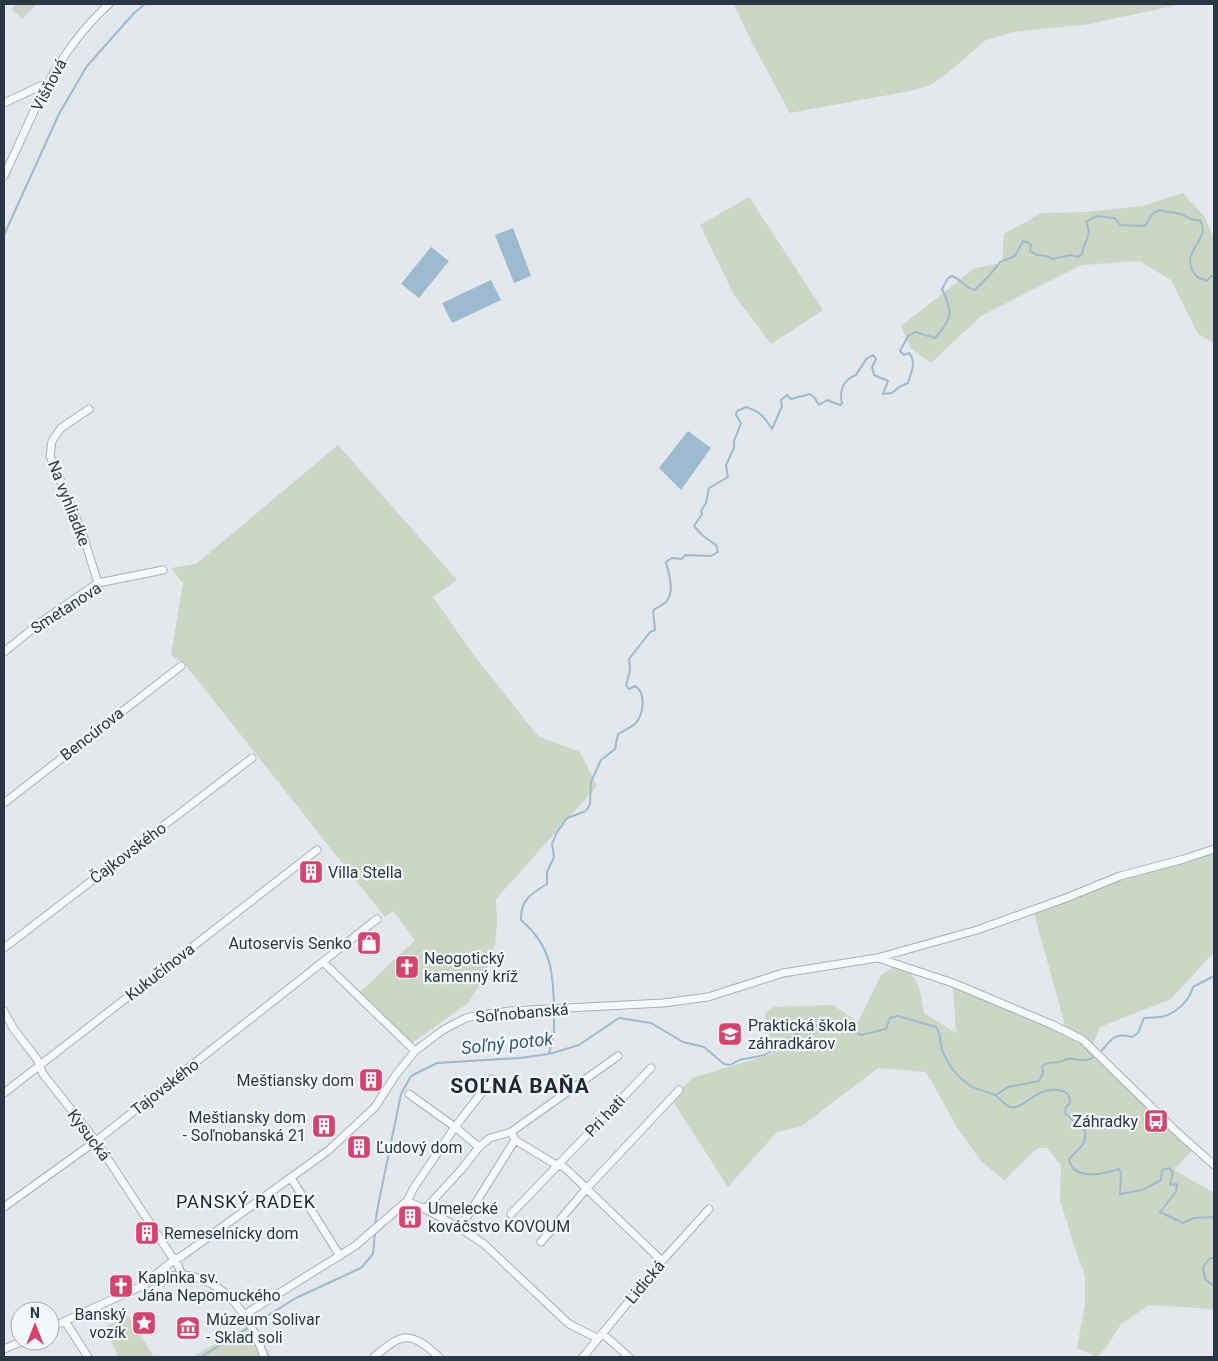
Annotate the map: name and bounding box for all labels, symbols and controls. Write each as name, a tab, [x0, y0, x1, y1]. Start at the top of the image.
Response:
street label: Višňová	[27, 56, 71, 114]
street label: Na vyhliadke	[44, 458, 94, 548]
street label: Smetanova	[27, 578, 105, 638]
street label: Bencúrova	[57, 703, 127, 765]
street label: Čajkovského	[86, 817, 170, 888]
building icon: Villa Stella	[298, 859, 324, 885]
place label: Villa Stella	[328, 863, 402, 882]
shop icon: Autoservis Senko	[356, 930, 382, 956]
place label: Autoservis Senko	[228, 934, 352, 953]
street label: Kukučínova	[122, 939, 198, 1005]
place label: Neogotický kamenný kríž	[424, 949, 518, 986]
church icon: Neogotický kamenný kríž	[394, 954, 420, 980]
street label: Soľnobanská	[475, 999, 569, 1027]
place label: Praktická škola záhradkárov	[748, 1016, 856, 1053]
school or university icon: Praktická škola záhradkárov	[717, 1021, 743, 1047]
water label: Soľný potok	[460, 1028, 555, 1058]
street label: Tajovského	[127, 1055, 203, 1119]
building icon: Meštiansky dom	[358, 1067, 384, 1093]
place label: Meštiansky dom	[237, 1071, 354, 1090]
district label: SOĽNÁ BAŇA	[450, 1074, 590, 1098]
street label: Pri hati	[581, 1091, 629, 1141]
street label: Kysucká	[63, 1105, 115, 1165]
place label: Meštiansky dom - Soľnobanská 21	[182, 1108, 306, 1145]
bus stop icon: Záhradky	[1143, 1108, 1169, 1134]
place label: Záhradky	[1072, 1112, 1138, 1131]
building icon: Meštiansky dom - Soľnobanská 21	[311, 1113, 337, 1139]
building icon: Ľudový dom	[346, 1134, 372, 1160]
place label: Ľudový dom	[376, 1138, 463, 1157]
district label: PANSKÝ RADEK	[176, 1191, 316, 1212]
place label: Umelecké kováčstvo KOVOUM	[428, 1199, 570, 1236]
building icon: Umelecké kováčstvo KOVOUM	[397, 1204, 423, 1230]
building icon: Remeselnícky dom	[134, 1220, 160, 1246]
place label: Remeselnícky dom	[164, 1224, 299, 1243]
street label: Lidická	[621, 1257, 669, 1307]
place label: Kaplnka sv. Jána Nepomuckého	[138, 1268, 281, 1305]
church icon: Kaplnka sv. Jána Nepomuckého	[108, 1273, 134, 1299]
north arrow	[10, 1301, 60, 1351]
text: N	[30, 1305, 40, 1321]
place label: Banský vozík	[75, 1305, 127, 1342]
place icon: Banský vozík	[131, 1310, 157, 1336]
place label: Múzeum Solivar - Sklad soli	[206, 1310, 321, 1347]
museum icon: Múzeum Solivar - Sklad soli	[175, 1315, 201, 1341]

